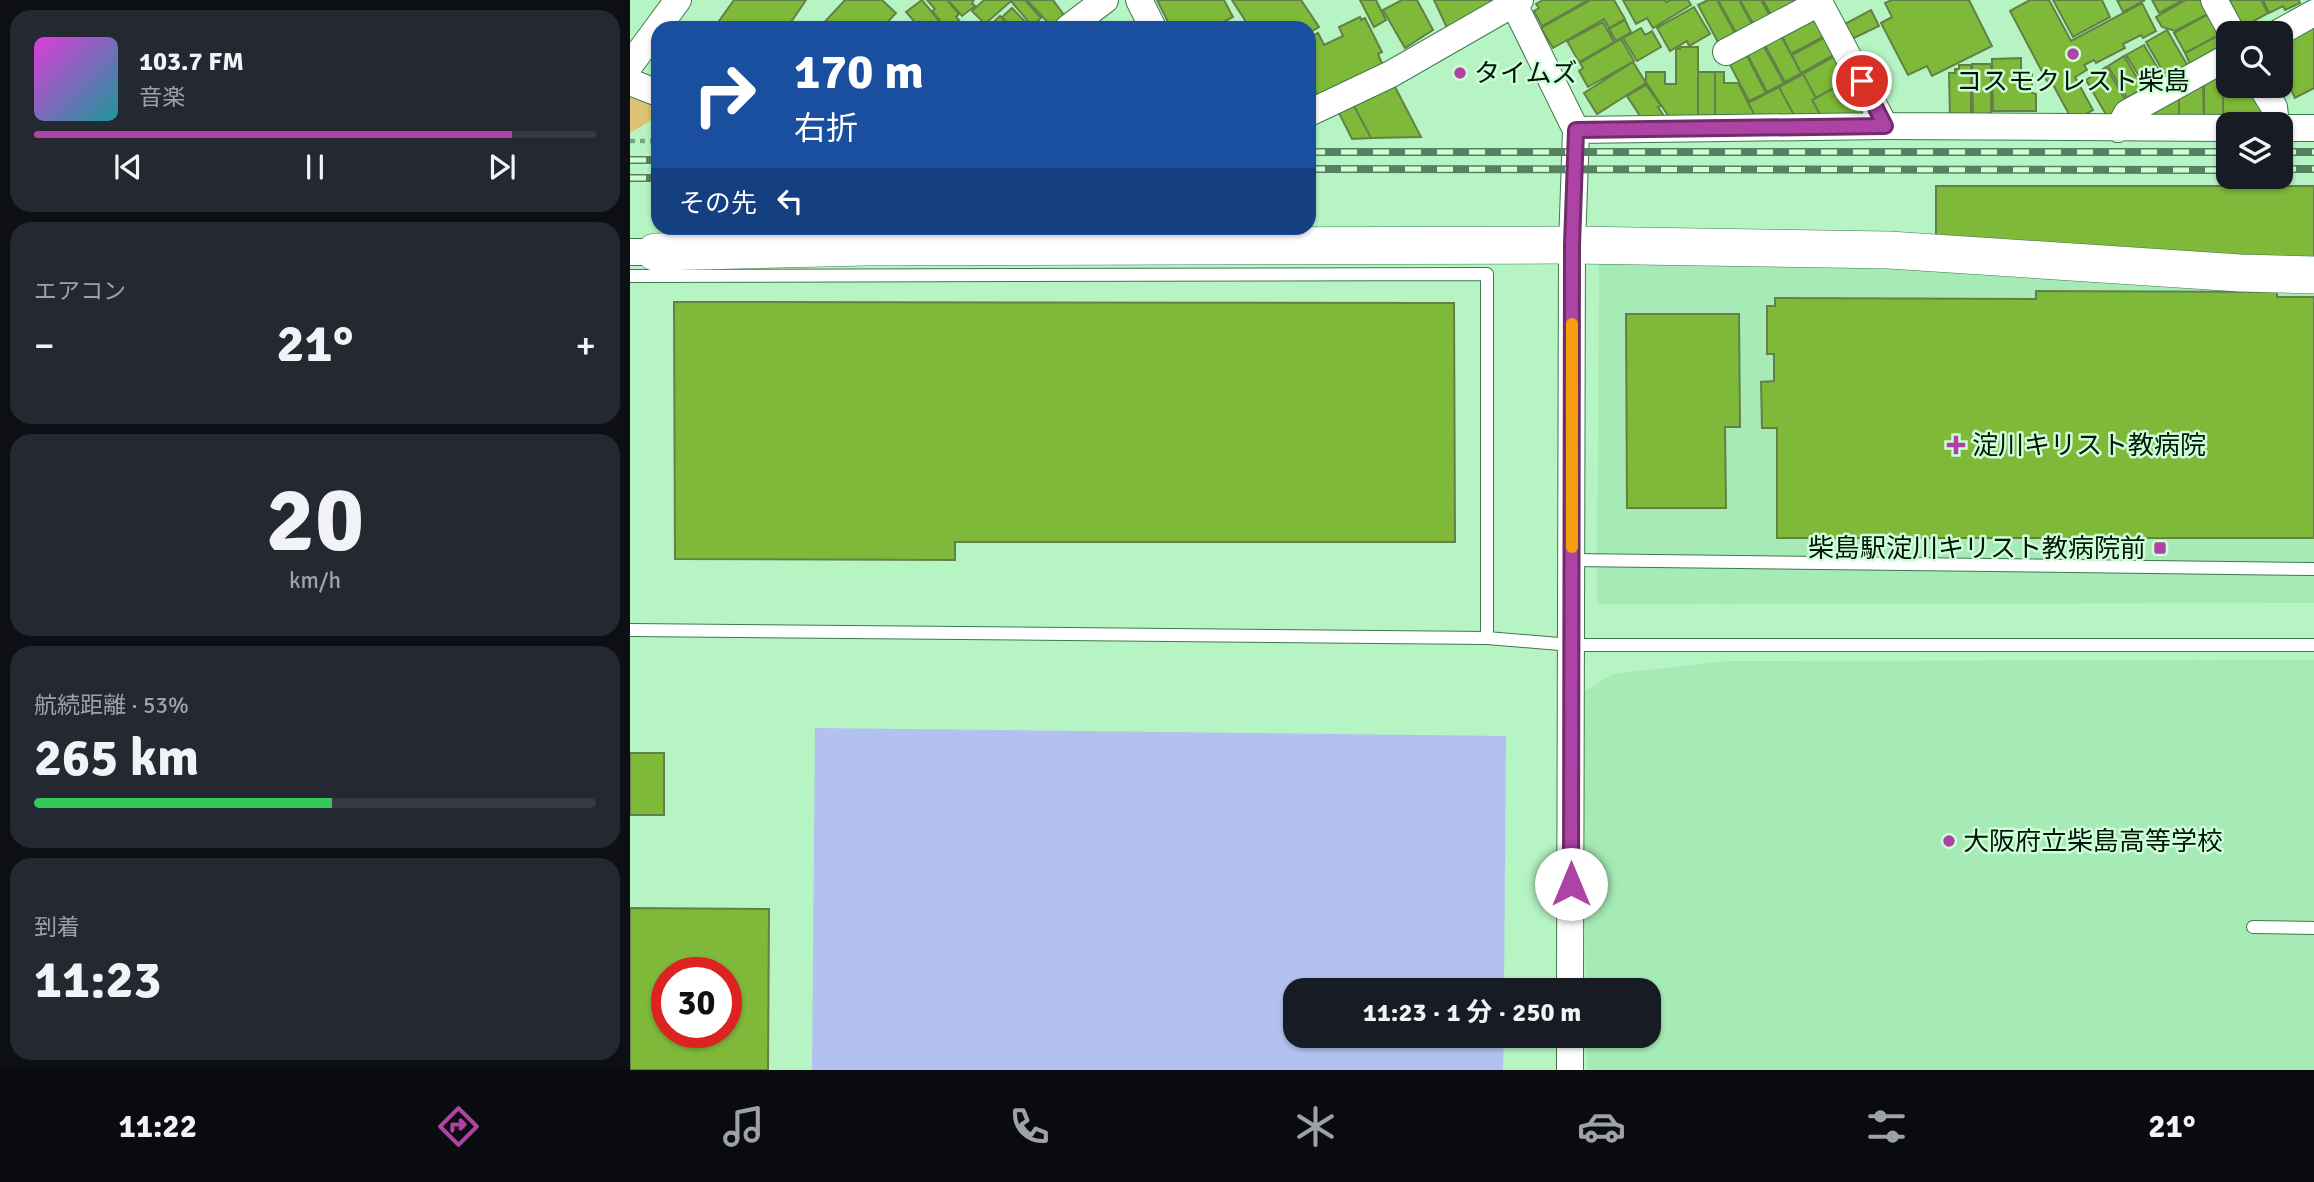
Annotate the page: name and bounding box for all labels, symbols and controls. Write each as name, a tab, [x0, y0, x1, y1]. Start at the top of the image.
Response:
map controls	[2216, 21, 2293, 189]
button: search	[2216, 21, 2293, 98]
text: 170 m	[794, 42, 924, 102]
text: 103.7 FM	[139, 46, 244, 78]
marker: コスモクレスト柴島	[2065, 46, 2081, 62]
icon: right	[679, 49, 770, 140]
pin	[1832, 51, 1892, 111]
place label: タイムズ	[1474, 58, 1577, 90]
icon: arrive	[1843, 62, 1881, 100]
marker: タイムズ	[1452, 65, 1468, 81]
place label: コスモクレスト柴島	[1956, 66, 2190, 98]
text: 音楽	[139, 83, 185, 112]
text: 右折	[794, 109, 858, 148]
button: layers	[2216, 112, 2293, 189]
icon: previous	[109, 148, 147, 186]
icon: pause	[296, 148, 334, 186]
icon: next	[483, 148, 521, 186]
icon: left	[771, 182, 809, 220]
text: その先	[679, 188, 757, 220]
text: エアコン	[34, 277, 126, 306]
text: 21°	[277, 312, 353, 376]
text: −	[34, 322, 55, 369]
text: +	[575, 322, 596, 369]
place label: 淀川キリスト教病院	[1972, 430, 2206, 462]
marker: 淀川キリスト教病院	[1946, 435, 1966, 455]
text: 20	[266, 464, 364, 577]
place label: 柴島駅淀川キリスト教病院前	[1808, 533, 2146, 565]
marker: 柴島駅淀川キリスト教病院前	[2152, 540, 2168, 556]
text: km/h	[289, 566, 341, 595]
text: 航続距離 · 53%	[34, 691, 189, 720]
text: 265 km	[34, 726, 199, 790]
place label: 大阪府立柴島高等学校	[1963, 826, 2223, 858]
marker: 大阪府立柴島高等学校	[1941, 833, 1957, 849]
position arrow	[1534, 847, 1608, 921]
text: 到着	[34, 913, 80, 942]
text: 11:23	[34, 948, 162, 1012]
speed limit sign: 30	[651, 957, 742, 1048]
text: 11:23 · 1 分 · 250 m	[1363, 997, 1581, 1029]
icon: directions	[434, 1102, 483, 1151]
icon: music	[719, 1102, 768, 1151]
icon: phone	[1005, 1102, 1054, 1151]
icon: climate	[1291, 1102, 1340, 1151]
icon: car	[1577, 1102, 1626, 1151]
icon: filters	[1862, 1102, 1911, 1151]
text: 11:22	[118, 1107, 197, 1146]
text: 21°	[2148, 1107, 2196, 1146]

